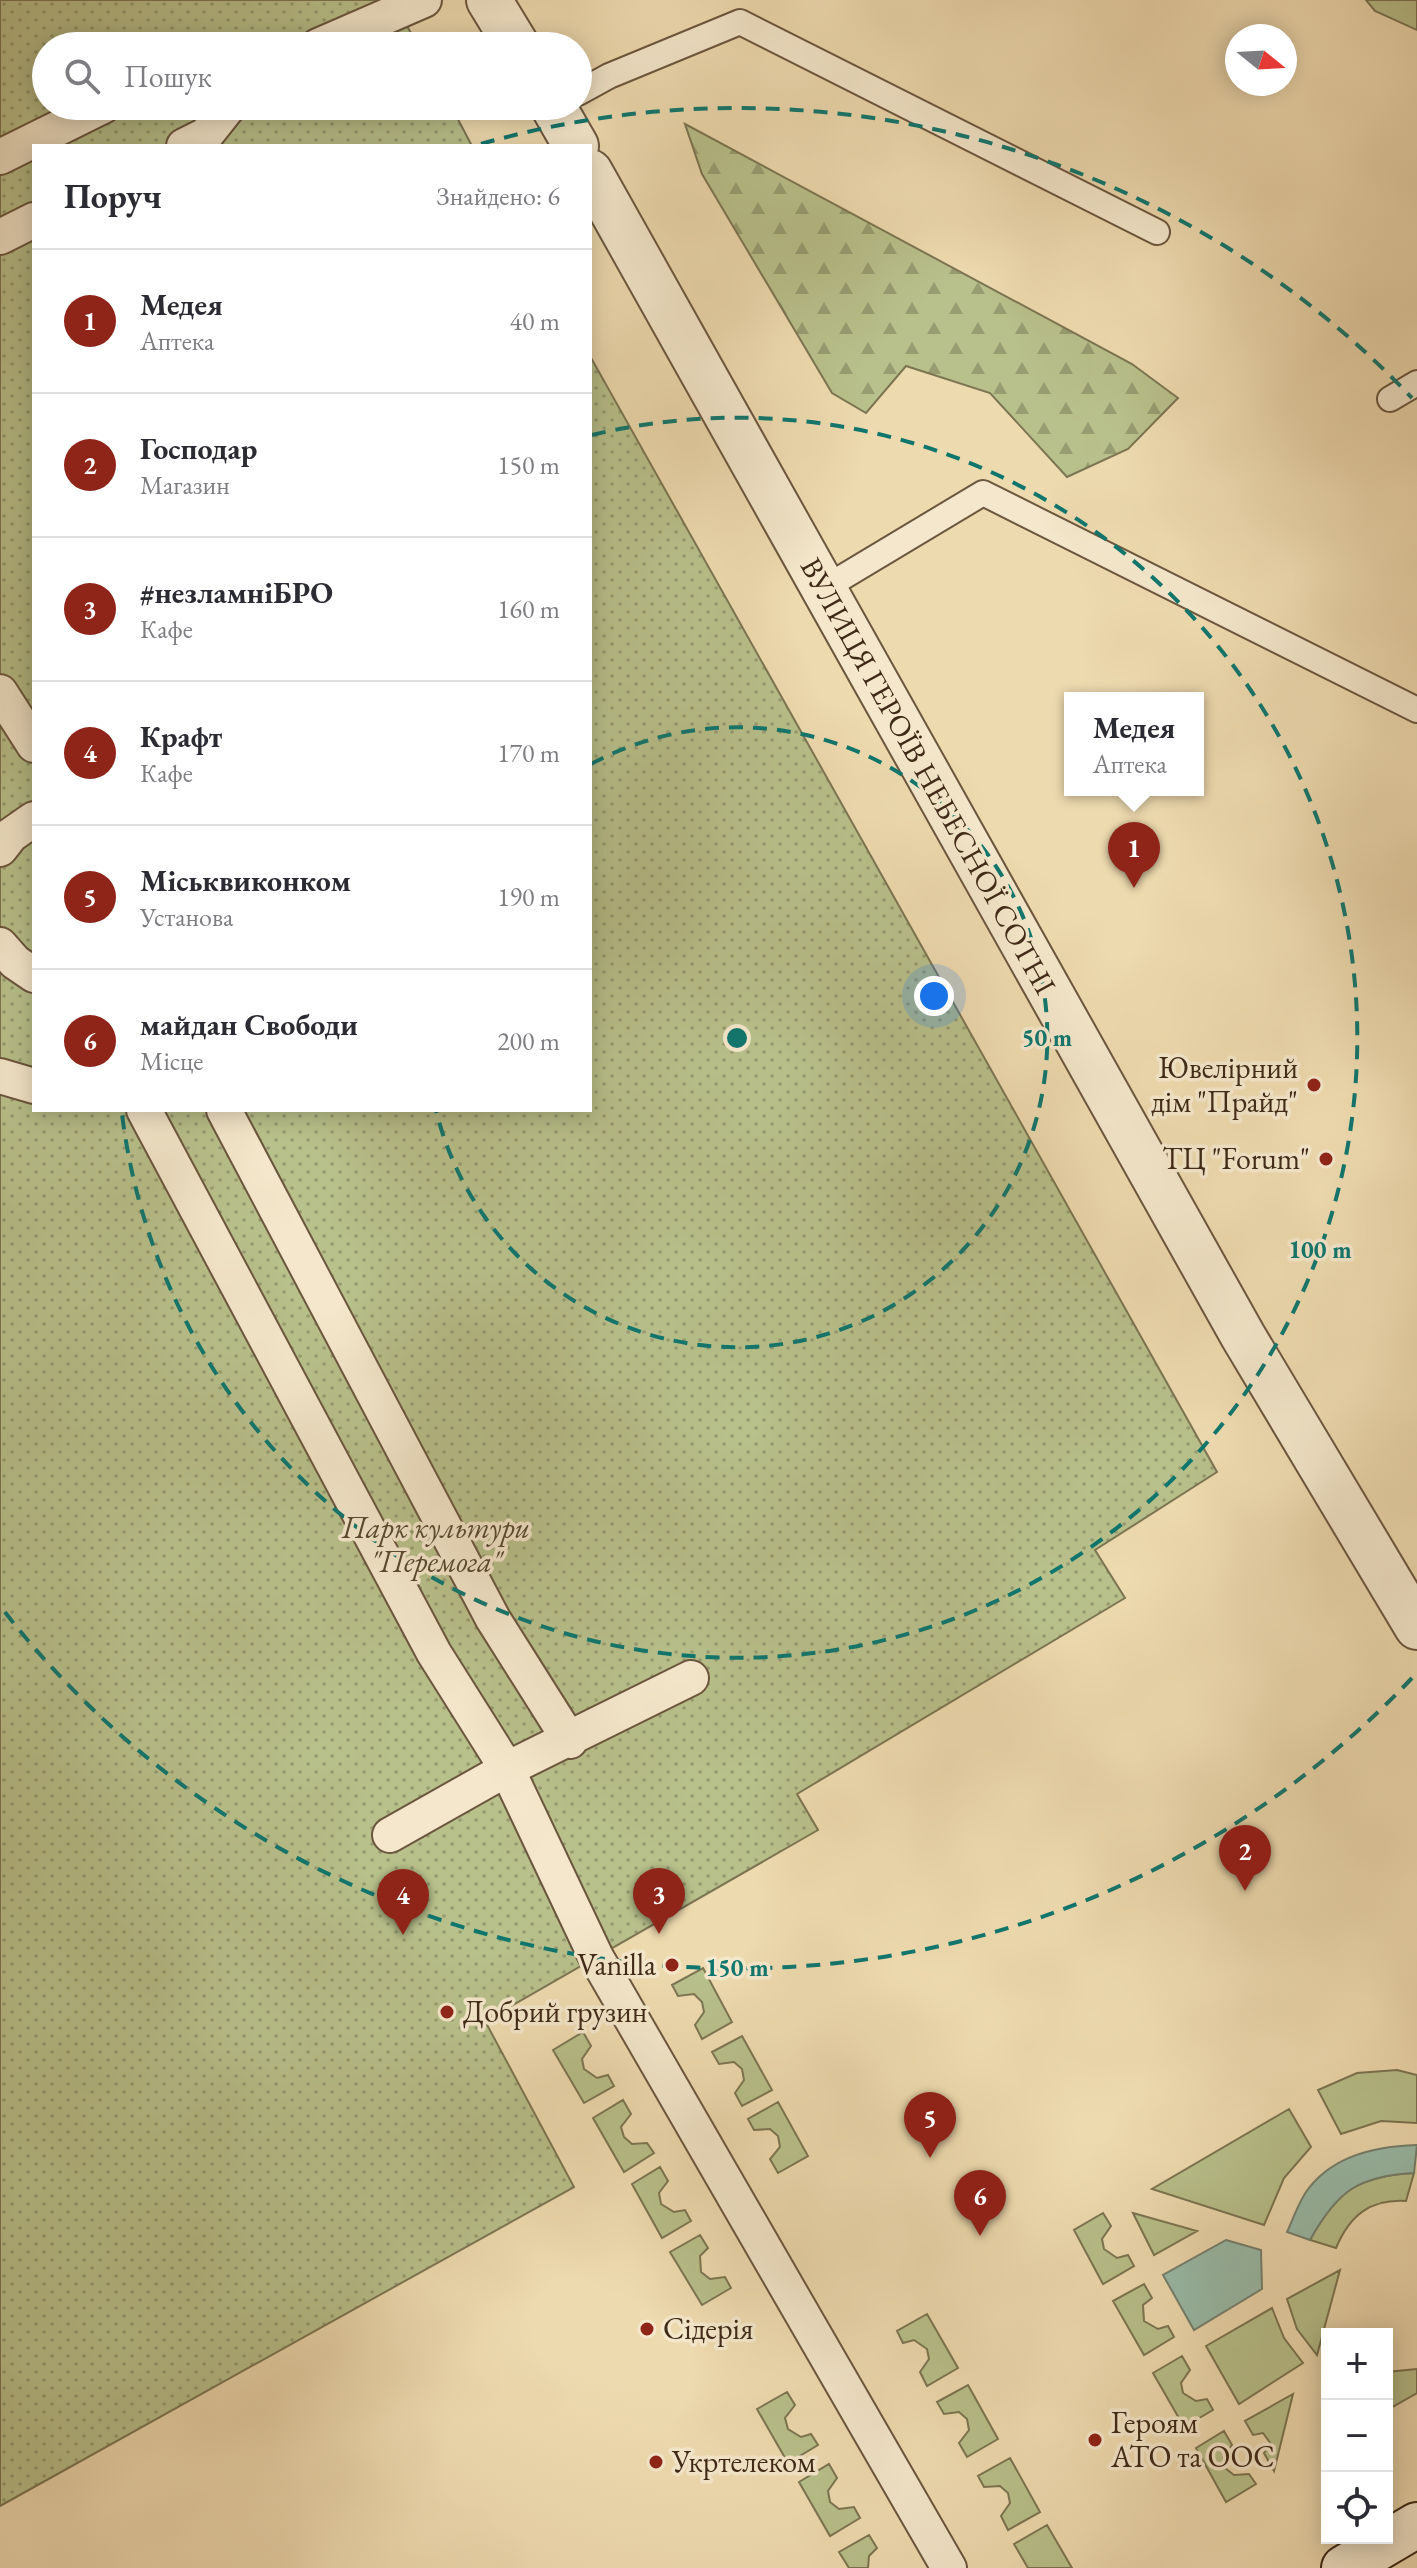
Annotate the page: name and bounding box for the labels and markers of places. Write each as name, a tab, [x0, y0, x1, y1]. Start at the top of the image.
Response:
pin: 1	[1108, 822, 1160, 888]
centre of rings	[723, 1024, 751, 1052]
place label: Ювелірний дім "Прайд"	[1151, 1048, 1298, 1121]
marker: Ювелірний дім "Прайд"	[1305, 1076, 1323, 1094]
place label: ТЦ "Forum"	[1162, 1139, 1310, 1178]
marker: ТЦ "Forum"	[1317, 1150, 1335, 1168]
pin: 2	[1219, 1825, 1271, 1891]
pin: 3	[633, 1868, 685, 1934]
pin: 4	[377, 1869, 429, 1935]
place label: Vanilla	[577, 1945, 656, 1984]
marker: Vanilla	[663, 1956, 681, 1974]
place label: Добрий грузин	[463, 1992, 648, 2031]
marker: Добрий грузин	[438, 2003, 456, 2021]
pin: 5	[904, 2092, 956, 2158]
pin: 6	[954, 2170, 1006, 2236]
place label: Сідерія	[663, 2309, 753, 2348]
marker: Сідерія	[638, 2320, 656, 2338]
place label: Героям АТО та ООС	[1110, 2403, 1275, 2476]
marker: Героям АТО та ООС	[1086, 2431, 1104, 2449]
place label: Укртелеком	[671, 2442, 816, 2481]
marker: Укртелеком	[647, 2453, 665, 2471]

